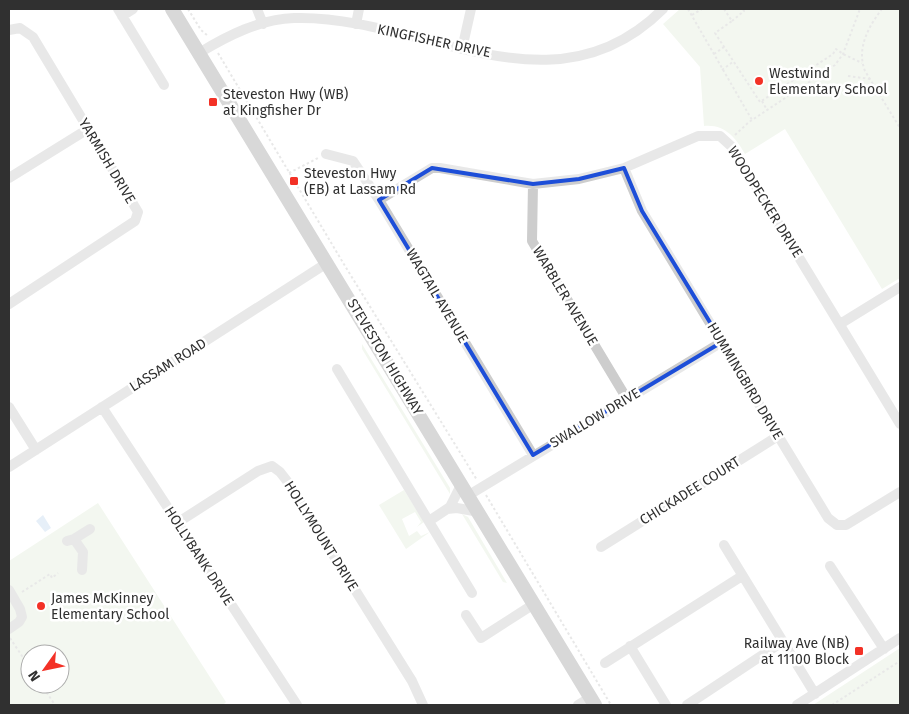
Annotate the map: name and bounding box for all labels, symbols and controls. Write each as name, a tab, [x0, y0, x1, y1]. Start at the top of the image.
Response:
street label: KINGFISHER DRIVE	[376, 21, 492, 61]
place label: Westwind Elementary School	[769, 65, 887, 98]
marker: Westwind Elementary School	[753, 75, 765, 87]
place label: Steveston Hwy (WB) at Kingfisher Dr	[223, 86, 348, 119]
marker: Steveston Hwy (WB) at Kingfisher Dr	[207, 96, 219, 108]
street label: YARMISH DRIVE	[75, 115, 139, 207]
street label: WOODPECKER DRIVE	[724, 143, 806, 261]
place label: Steveston Hwy (EB) at Lassam Rd	[304, 165, 416, 198]
marker: Steveston Hwy (EB) at Lassam Rd	[288, 175, 300, 187]
street label: WARBLER AVENUE	[529, 243, 601, 349]
street label: WAGTAIL AVENUE	[402, 246, 472, 346]
street label: STEVESTON HIGHWAY	[344, 296, 427, 419]
street label: HUMMINGBIRD DRIVE	[703, 319, 787, 443]
street label: LASSAM ROAD	[126, 335, 210, 395]
street label: SWALLOW DRIVE	[547, 384, 643, 452]
street label: CHICKADEE COURT	[637, 453, 744, 529]
street label: HOLLYMOUNT DRIVE	[280, 478, 362, 594]
street label: HOLLYBANK DRIVE	[161, 503, 237, 609]
place label: James McKinney Elementary School	[51, 590, 169, 623]
marker: James McKinney Elementary School	[35, 600, 47, 612]
place label: Railway Ave (NB) at 11100 Block	[744, 635, 850, 668]
north arrow	[20, 644, 70, 694]
marker: Railway Ave (NB) at 11100 Block	[853, 645, 865, 657]
text: N	[25, 667, 44, 684]

